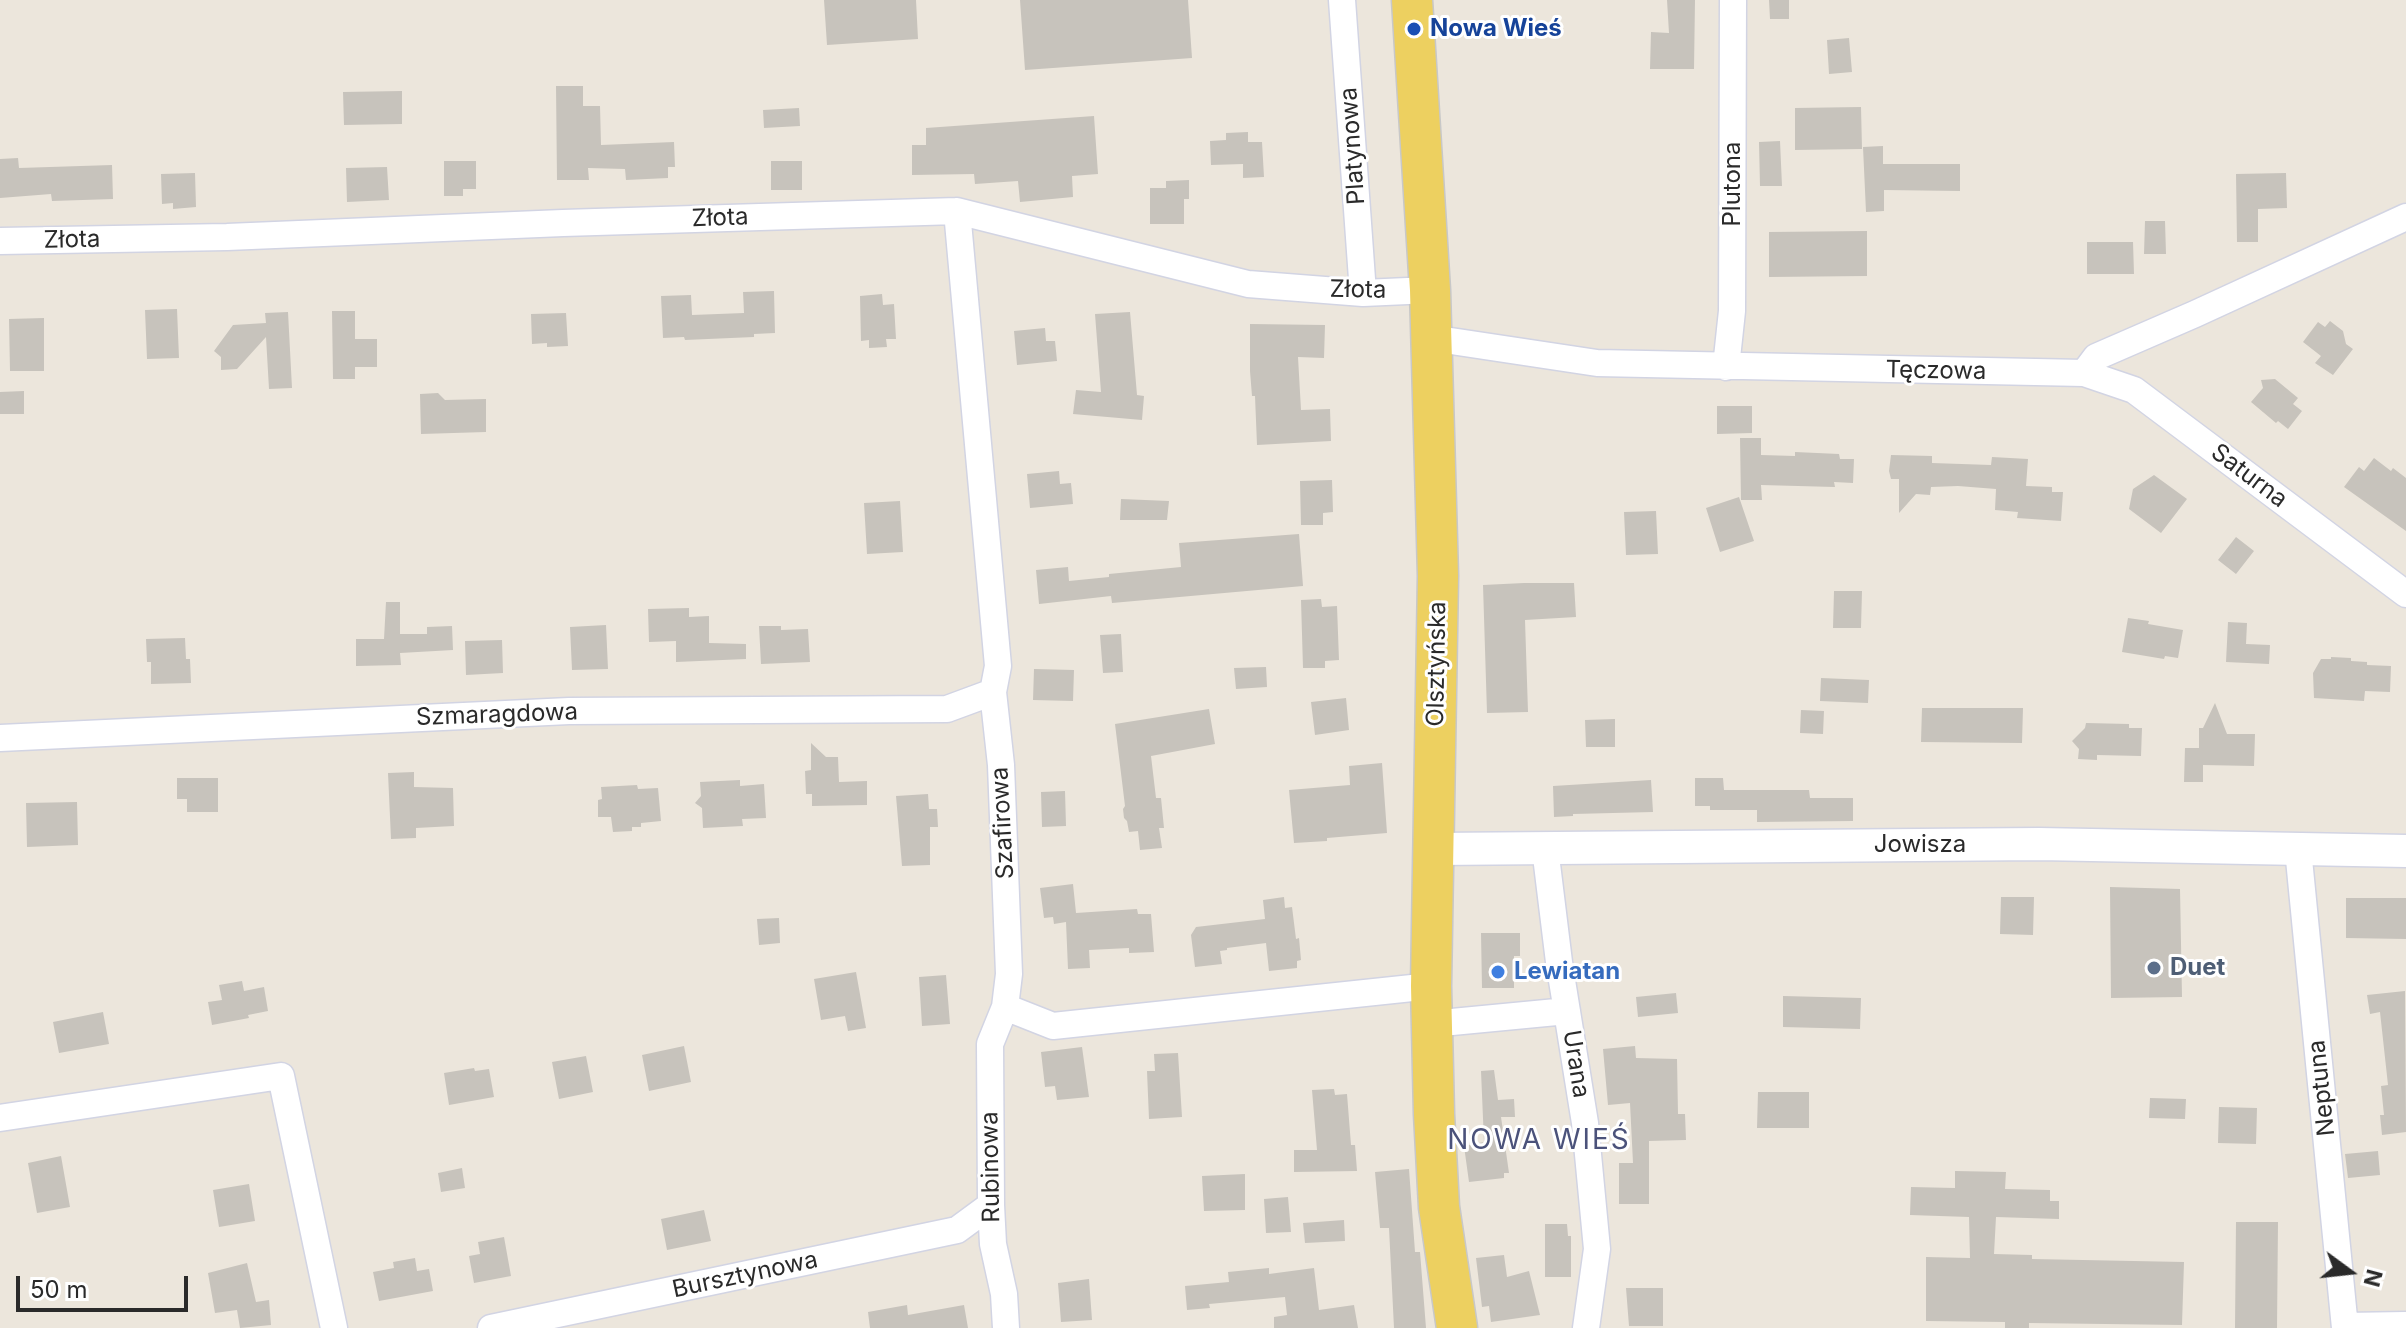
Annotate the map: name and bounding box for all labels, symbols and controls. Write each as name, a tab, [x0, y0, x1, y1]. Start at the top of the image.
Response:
place label: Nowa Wieś	[1430, 15, 1562, 43]
marker: Nowa Wieś	[1405, 20, 1423, 38]
street label: Platynowa	[1335, 86, 1371, 206]
street label: Plutona	[1719, 142, 1747, 226]
street label: Złota	[691, 203, 749, 233]
street label: Złota	[43, 225, 101, 255]
street label: Złota	[1329, 275, 1387, 305]
street label: Tęczowa	[1885, 356, 1987, 386]
street label: Saturna	[2205, 438, 2293, 514]
street label: Olsztyńska	[1422, 601, 1452, 727]
street label: Szmaragdowa	[415, 698, 579, 732]
street label: Szafirowa	[986, 766, 1020, 880]
street label: Jowisza	[1874, 831, 1966, 859]
place label: Duet	[2170, 954, 2225, 982]
place label: Lewiatan	[1514, 958, 1620, 986]
marker: Duet	[2145, 959, 2163, 977]
marker: Lewiatan	[1489, 963, 1507, 981]
street label: Urana	[1556, 1028, 1596, 1100]
street label: Neptuna	[2303, 1039, 2341, 1137]
street label: Rubinowa	[976, 1111, 1006, 1223]
district label: NOWA WIEŚ	[1447, 1124, 1631, 1158]
north arrow	[2310, 1232, 2390, 1312]
street label: Bursztynowa	[670, 1246, 820, 1304]
scale bar	[20, 1260, 192, 1310]
text: N	[2358, 1267, 2388, 1290]
text: 50 m	[30, 1275, 88, 1304]

